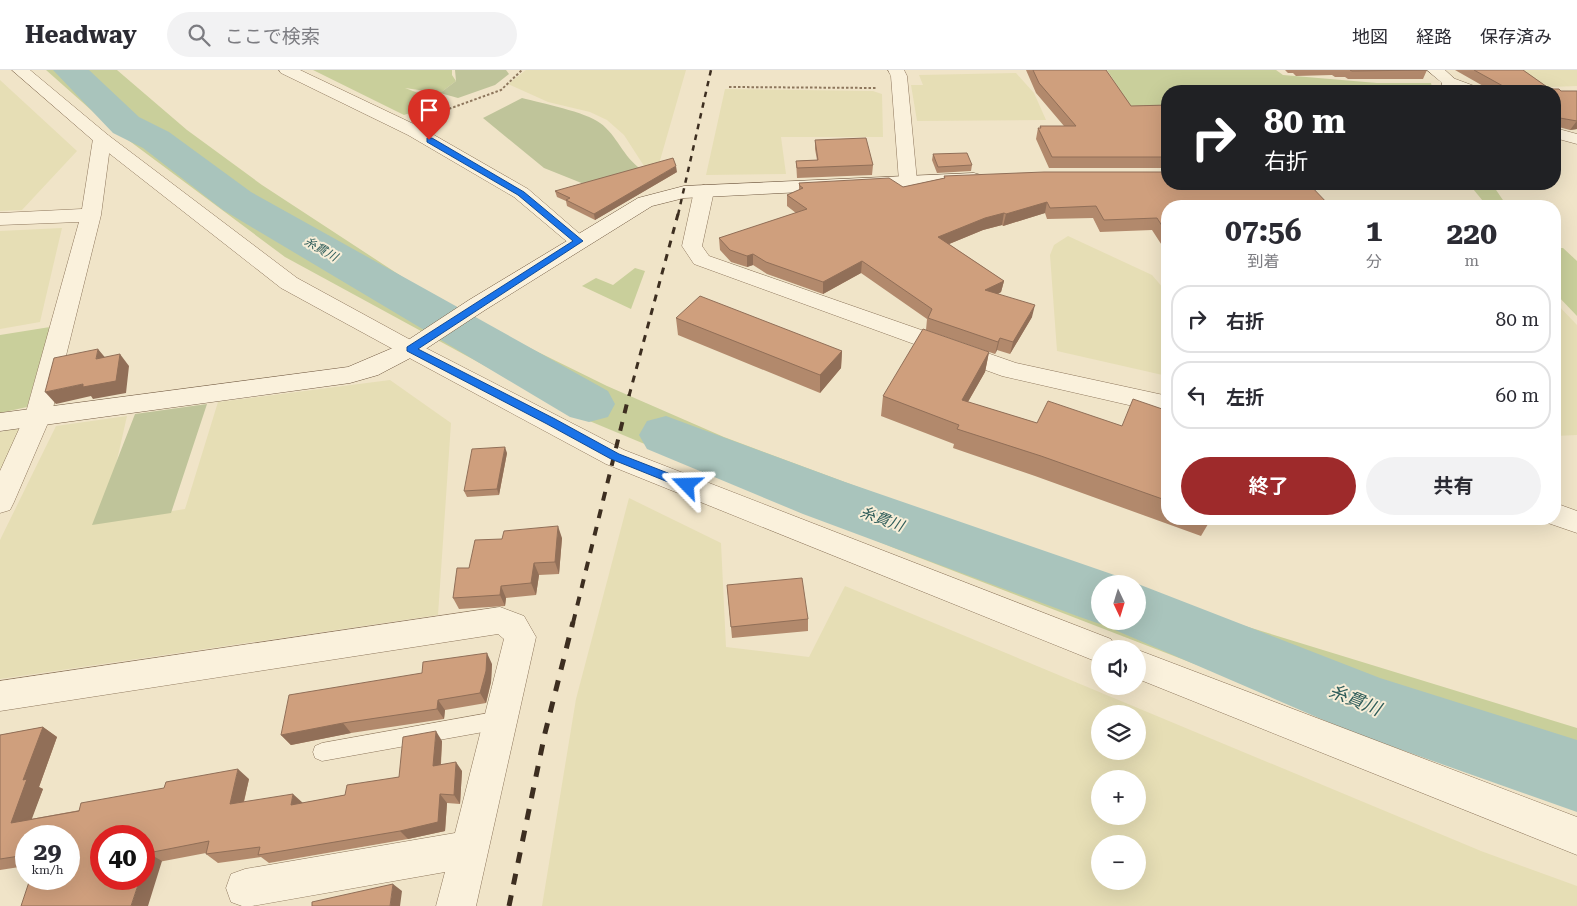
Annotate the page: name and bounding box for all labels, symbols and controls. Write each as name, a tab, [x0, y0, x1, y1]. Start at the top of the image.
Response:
search box	[167, 12, 517, 57]
text: Headway	[25, 21, 137, 49]
icon: search	[185, 21, 213, 49]
text: ここで検索	[225, 25, 320, 48]
text: 地図	[1352, 26, 1388, 47]
text: 経路	[1416, 26, 1452, 47]
text: 保存済み	[1480, 26, 1552, 47]
pin	[408, 89, 450, 140]
icon: arrive	[415, 96, 443, 124]
text: 80 m	[1264, 101, 1346, 142]
icon: right	[1181, 105, 1246, 170]
text: 右折	[1264, 149, 1308, 174]
text: 07:56	[1225, 213, 1302, 248]
text: 1	[1366, 213, 1383, 248]
text: 220	[1447, 216, 1497, 251]
water label: 糸貫川	[302, 234, 342, 265]
text: m	[1464, 251, 1479, 270]
text: 到着	[1247, 252, 1279, 271]
text: 分	[1366, 252, 1382, 271]
icon: right	[1183, 305, 1211, 333]
text: 80 m	[1496, 308, 1539, 331]
text: 右折	[1226, 310, 1264, 333]
icon: left	[1183, 381, 1211, 409]
text: 60 m	[1496, 384, 1539, 407]
text: 左折	[1226, 386, 1264, 409]
button: 終了	[1181, 457, 1356, 515]
button: 共有	[1366, 457, 1541, 515]
position arrow	[660, 458, 712, 510]
water label: 糸貫川	[858, 503, 908, 536]
north arrow	[1091, 575, 1146, 630]
map controls	[1091, 575, 1146, 890]
button: sound	[1091, 640, 1146, 695]
water label: 糸貫川	[1326, 680, 1386, 720]
button: layers	[1091, 705, 1146, 760]
button: +	[1091, 770, 1146, 825]
speed limit sign: 40	[90, 825, 155, 890]
button: −	[1091, 835, 1146, 890]
text: 29	[33, 837, 62, 866]
text: km/h	[31, 863, 64, 877]

